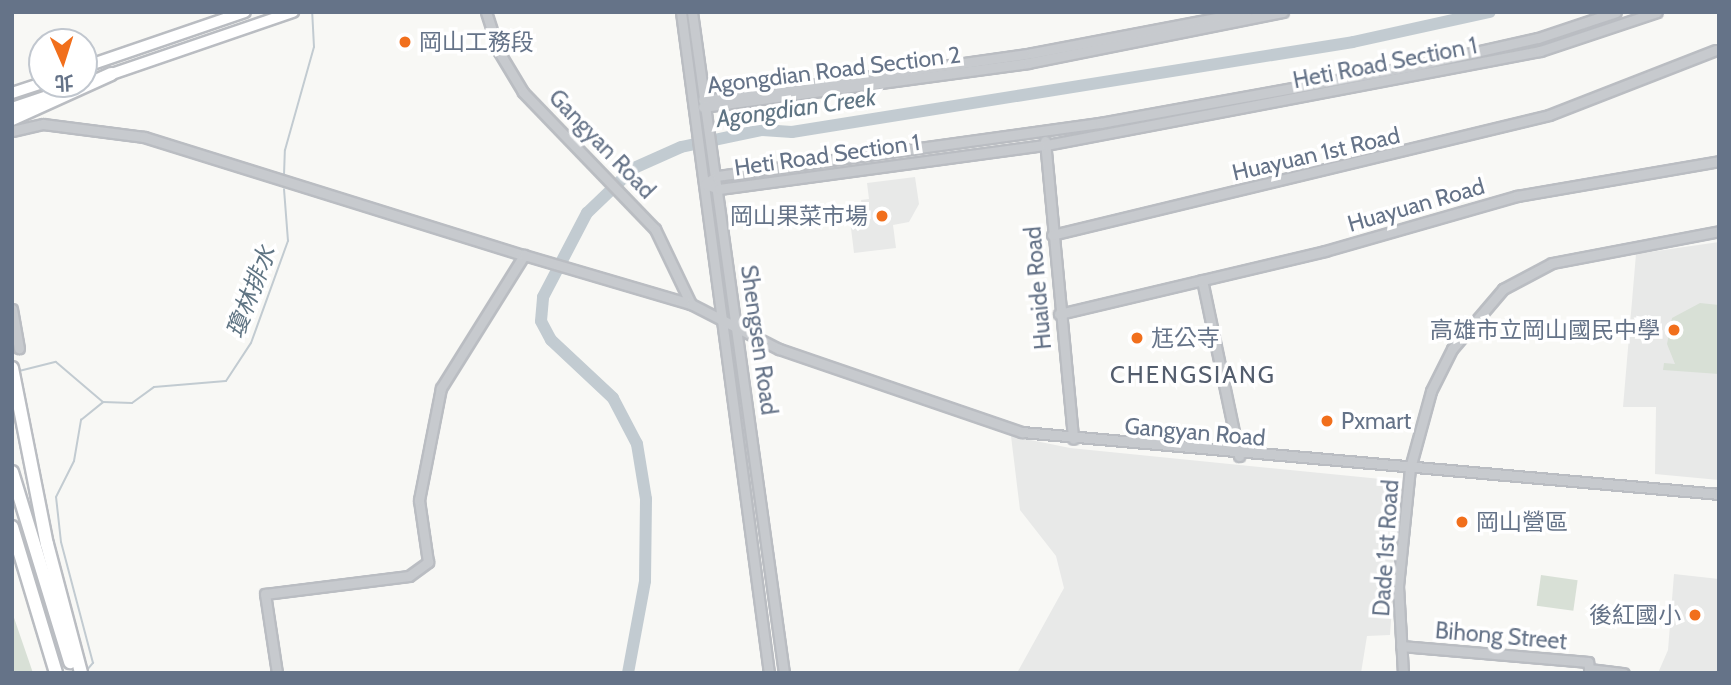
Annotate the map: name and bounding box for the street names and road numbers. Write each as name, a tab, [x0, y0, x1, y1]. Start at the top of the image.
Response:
street label: Heti Road Section 1	[1291, 32, 1479, 94]
street label: Agongdian Road Section 2	[706, 41, 962, 99]
street label: Gangyan Road	[543, 84, 661, 204]
street label: Huayuan 1st Road	[1229, 121, 1403, 187]
street label: Heti Road Section 1	[732, 128, 922, 182]
street label: Huayuan Road	[1344, 172, 1488, 238]
street label: Huaide Road	[1019, 225, 1057, 351]
street label: Shengsen Road	[735, 263, 783, 417]
street label: Gangyan Road	[1123, 412, 1267, 452]
street label: Dade 1st Road	[1367, 479, 1405, 617]
street label: Bihong Street	[1434, 616, 1568, 656]

